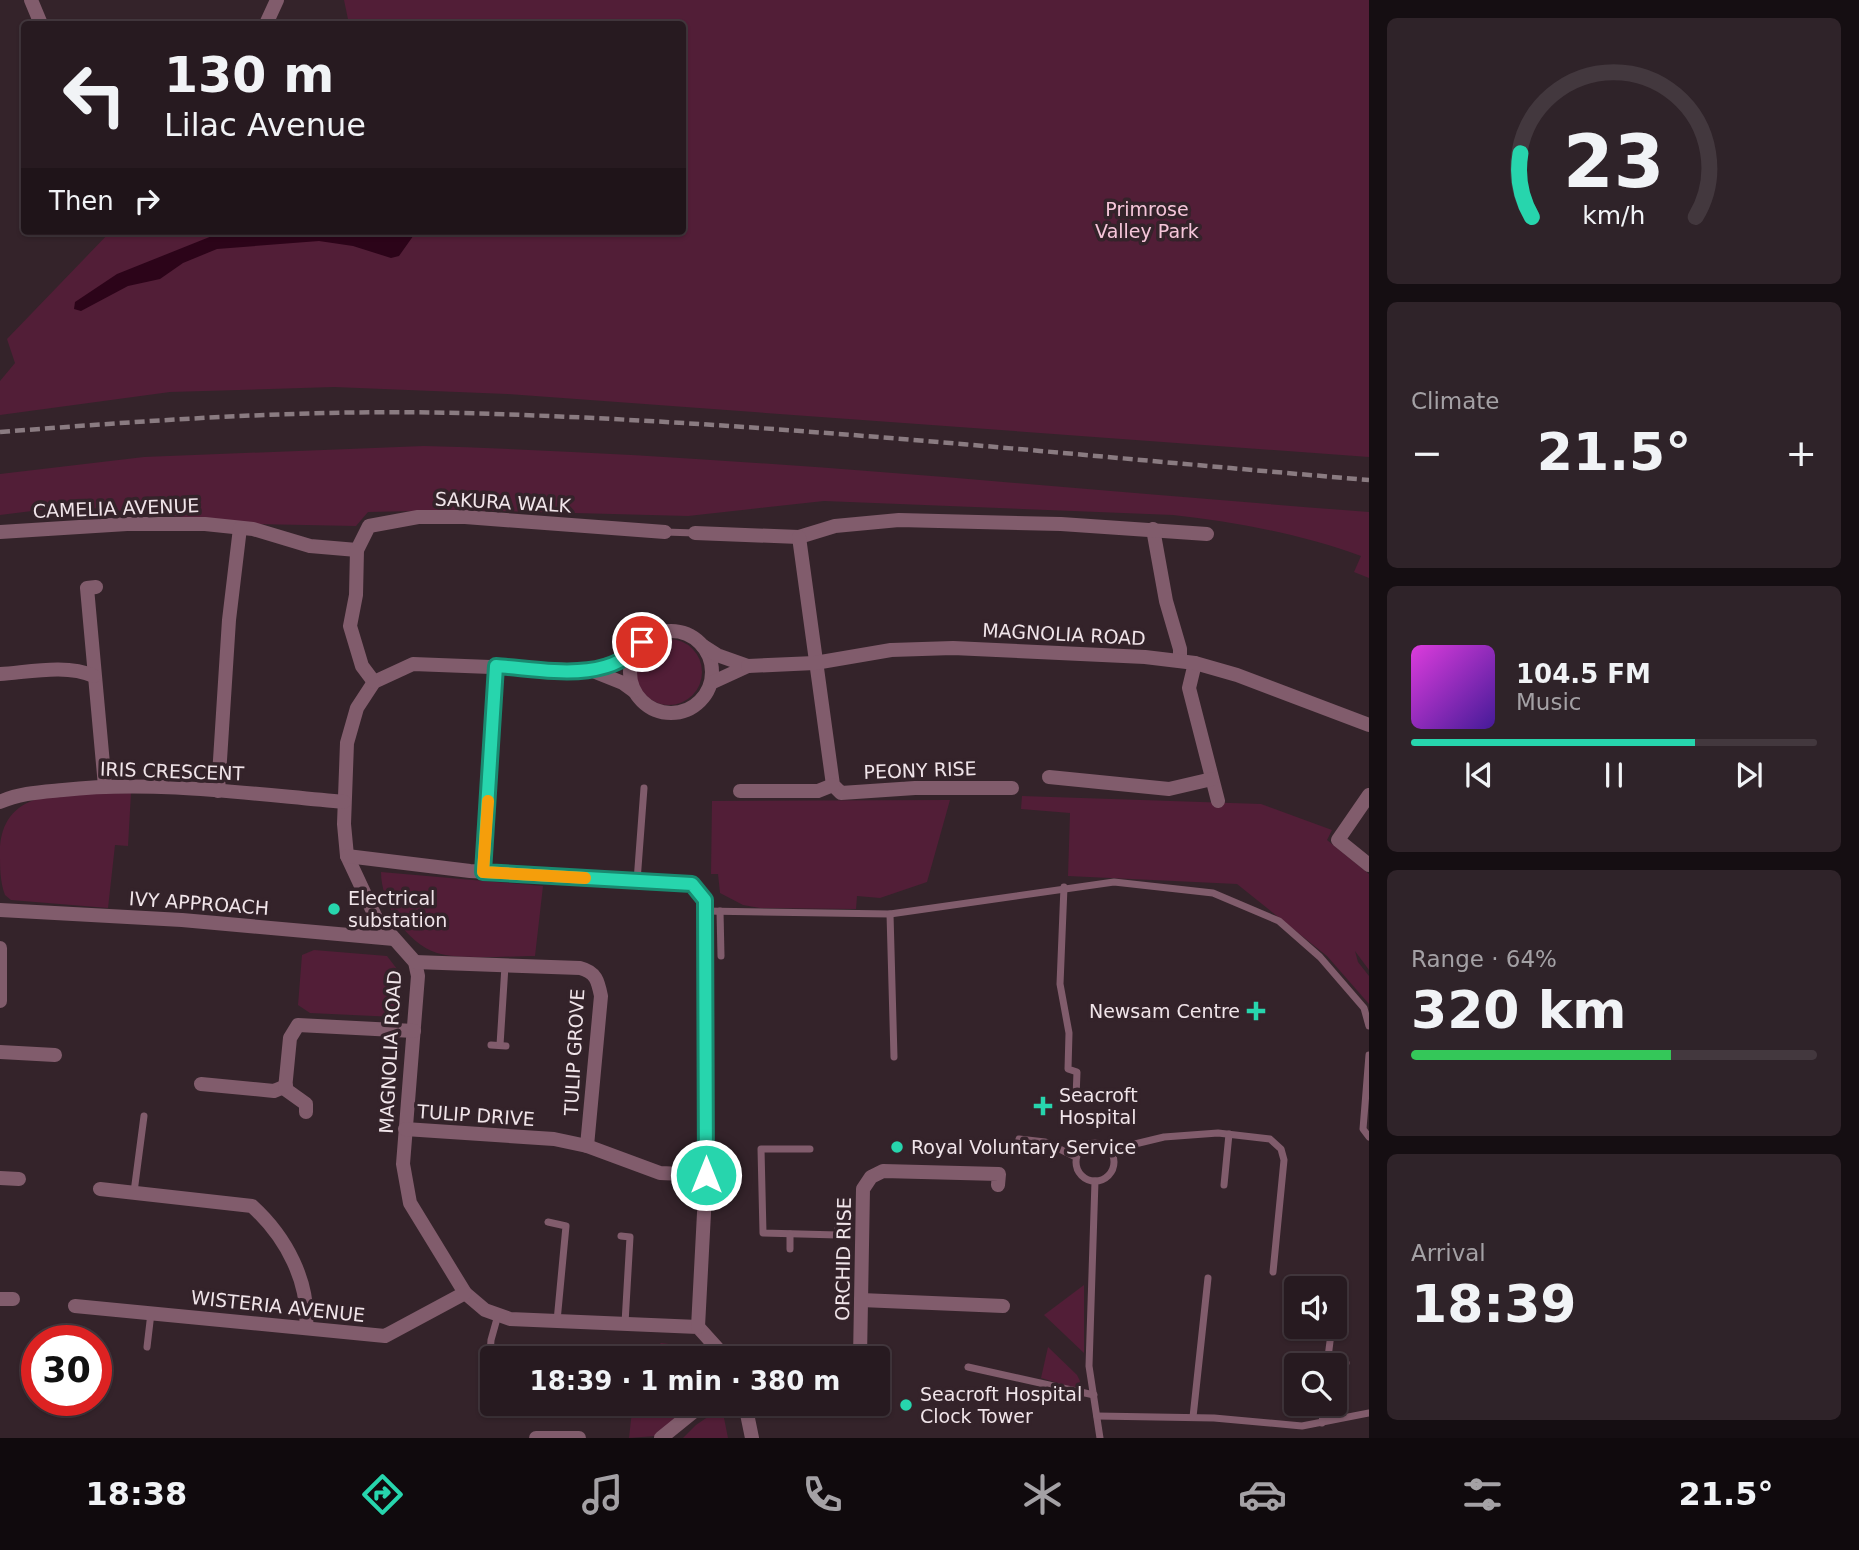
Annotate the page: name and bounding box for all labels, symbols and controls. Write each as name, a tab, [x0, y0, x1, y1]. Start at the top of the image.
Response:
text: 130 m	[164, 47, 334, 104]
icon: left	[49, 49, 140, 140]
text: Lilac Avenue	[164, 106, 366, 144]
text: 23	[1563, 119, 1665, 204]
icon: right	[128, 182, 166, 220]
text: Then	[49, 186, 114, 216]
park label: Primrose Valley Park	[1095, 198, 1199, 242]
text: km/h	[1582, 201, 1646, 230]
text: Climate	[1411, 388, 1500, 414]
text: 21.5°	[1537, 422, 1691, 482]
text: −	[1411, 431, 1443, 475]
text: +	[1785, 431, 1817, 475]
street label: SAKURA WALK	[434, 487, 572, 517]
street label: CAMELIA AVENUE	[32, 494, 200, 522]
pin	[612, 612, 672, 672]
street label: MAGNOLIA ROAD	[982, 619, 1146, 649]
icon: arrive	[623, 623, 661, 661]
text: 104.5 FM	[1516, 659, 1651, 689]
text: Music	[1516, 689, 1581, 715]
icon: previous	[1460, 756, 1498, 794]
icon: pause	[1595, 756, 1633, 794]
icon: next	[1730, 756, 1768, 794]
street label: IRIS CRESCENT	[100, 757, 245, 785]
street label: PEONY RISE	[863, 757, 977, 783]
street label: IVY APPROACH	[128, 887, 270, 919]
place label: Electrical substation	[348, 887, 447, 931]
marker: Electrical substation	[326, 901, 342, 917]
text: Range · 64%	[1411, 946, 1557, 972]
street label: MAGNOLIA ROAD	[375, 970, 405, 1134]
text: 320 km	[1411, 980, 1626, 1040]
street label: TULIP GROVE	[560, 988, 588, 1117]
place label: Newsam Centre	[1089, 1000, 1240, 1022]
marker: Newsam Centre	[1246, 1001, 1266, 1021]
place label: Seacroft Hospital	[1059, 1084, 1138, 1128]
marker: Seacroft Hospital	[1033, 1096, 1053, 1116]
street label: TULIP DRIVE	[416, 1100, 535, 1130]
place label: Royal Voluntary Service	[911, 1136, 1136, 1158]
position arrow	[669, 1138, 743, 1212]
marker: Royal Voluntary Service	[889, 1139, 905, 1155]
street label: ORCHID RISE	[831, 1197, 855, 1321]
text: Arrival	[1411, 1240, 1486, 1266]
text: 18:39	[1411, 1274, 1577, 1334]
map controls	[1284, 1276, 1347, 1416]
button: sound	[1284, 1276, 1347, 1339]
street label: WISTERIA AVENUE	[190, 1286, 366, 1326]
speed limit sign: 30	[21, 1325, 112, 1416]
button: search	[1284, 1353, 1347, 1416]
text: 18:39 · 1 min · 380 m	[530, 1366, 840, 1396]
place label: Seacroft Hospital Clock Tower	[920, 1383, 1082, 1427]
marker: Seacroft Hospital Clock Tower	[898, 1397, 914, 1413]
icon: directions	[358, 1470, 407, 1519]
icon: music	[578, 1470, 627, 1519]
icon: phone	[798, 1470, 847, 1519]
icon: climate	[1018, 1470, 1067, 1519]
icon: car	[1238, 1470, 1287, 1519]
icon: filters	[1458, 1470, 1507, 1519]
text: 18:38	[86, 1475, 187, 1513]
text: 21.5°	[1678, 1475, 1773, 1513]

